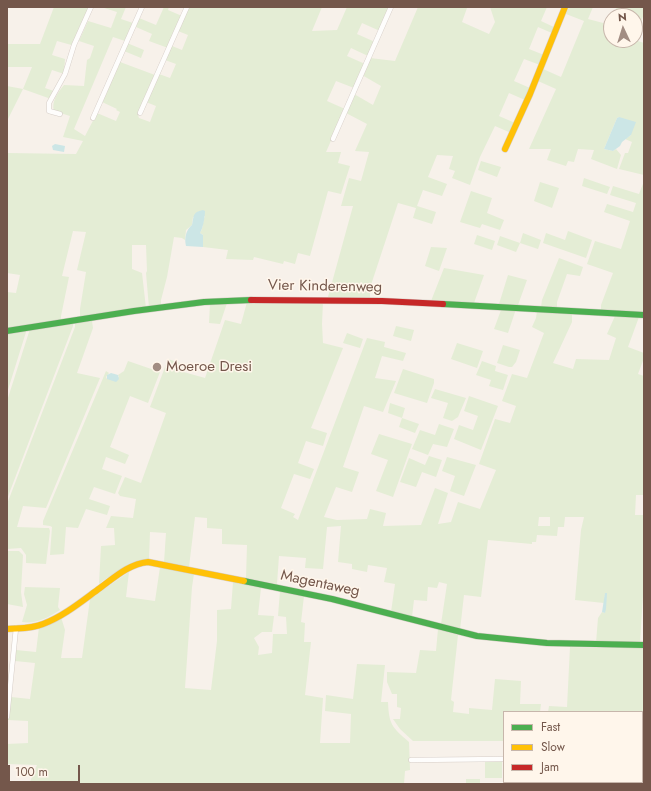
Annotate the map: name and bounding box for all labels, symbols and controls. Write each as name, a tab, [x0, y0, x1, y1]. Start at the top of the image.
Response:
north arrow	[603, 8, 643, 48]
text: N	[617, 9, 627, 25]
street label: Vier Kinderenweg	[268, 277, 382, 297]
place label: Moeroe Dresi	[166, 358, 252, 376]
marker: Moeroe Dresi	[151, 361, 163, 373]
street label: Magentaweg	[279, 567, 361, 601]
legend	[503, 711, 643, 783]
text: Fast	[541, 718, 560, 736]
text: Slow	[541, 738, 565, 756]
scale bar	[10, 757, 82, 783]
text: Jam	[541, 758, 559, 776]
text: 100 m	[15, 763, 48, 781]

